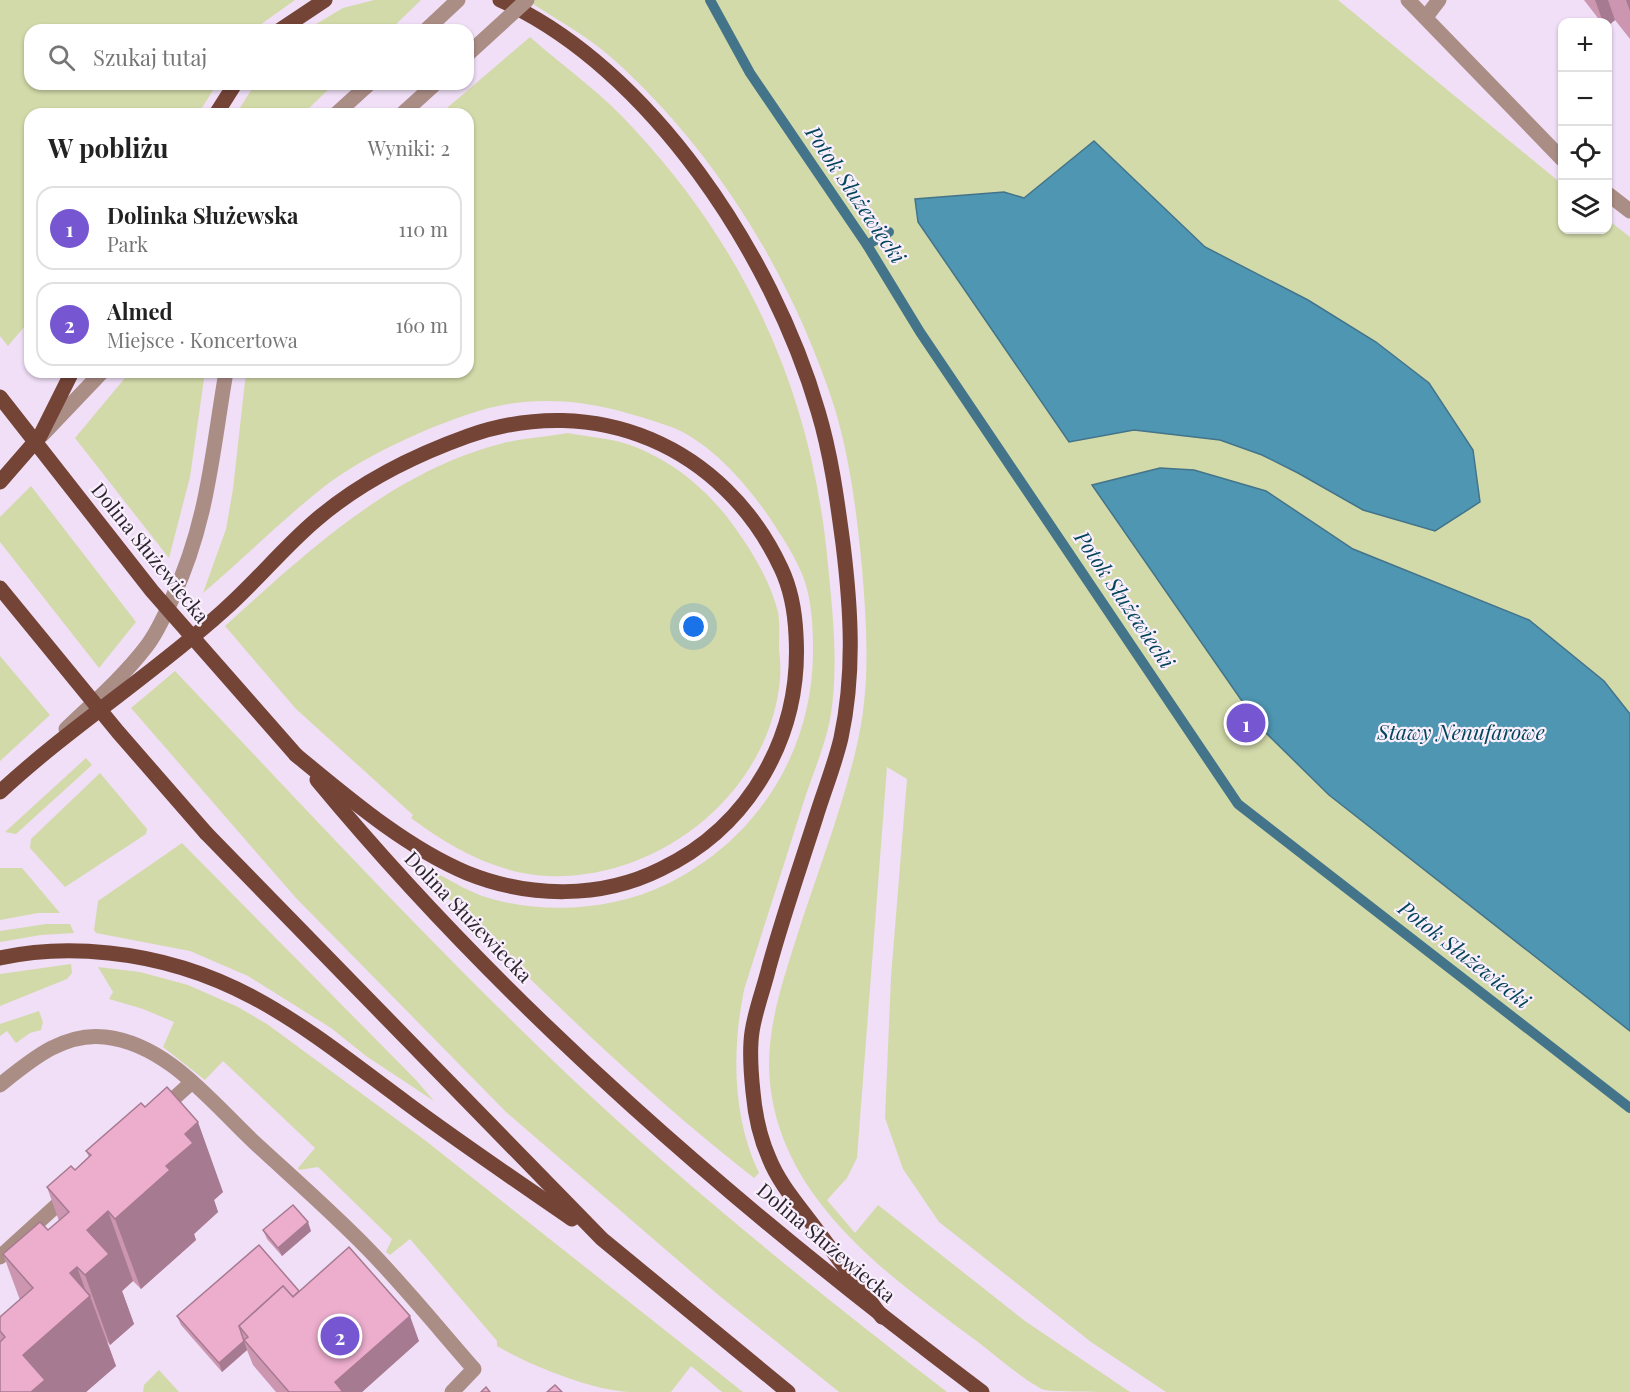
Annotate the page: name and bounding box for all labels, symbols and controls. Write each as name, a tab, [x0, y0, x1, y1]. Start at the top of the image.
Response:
map controls	[1558, 18, 1612, 234]
button: +	[1558, 18, 1612, 72]
search box	[24, 24, 474, 90]
icon: search	[45, 41, 78, 74]
text: Szukaj tutaj	[93, 42, 207, 72]
button: −	[1558, 72, 1612, 126]
water label: Potok Służewiecki	[800, 119, 913, 269]
button: locate	[1558, 126, 1612, 180]
text: W pobliżu	[48, 130, 169, 165]
text: Wyniki: 2	[368, 134, 450, 161]
button: layers	[1558, 180, 1612, 234]
text: Dolinka Służewska	[107, 200, 298, 230]
text: 1	[66, 215, 73, 242]
text: 110 m	[398, 215, 448, 242]
text: Park	[107, 230, 148, 257]
text: Almed	[107, 296, 173, 326]
text: 2	[64, 311, 75, 338]
text: 160 m	[396, 311, 448, 338]
text: Miejsce · Koncertowa	[107, 326, 298, 353]
street label: Dolina Służewiecka	[86, 476, 216, 628]
water label: Potok Służewiecki	[1069, 524, 1182, 674]
your location	[679, 612, 708, 641]
pin: 1	[1226, 700, 1266, 746]
water label: Stawy Nenufarowe	[1376, 717, 1545, 745]
street label: Dolina Służewiecka	[399, 844, 539, 988]
water label: Potok Służewiecki	[1393, 892, 1537, 1014]
street label: Dolina Służewiecka	[752, 1176, 902, 1308]
pin: 2	[320, 1314, 360, 1358]

